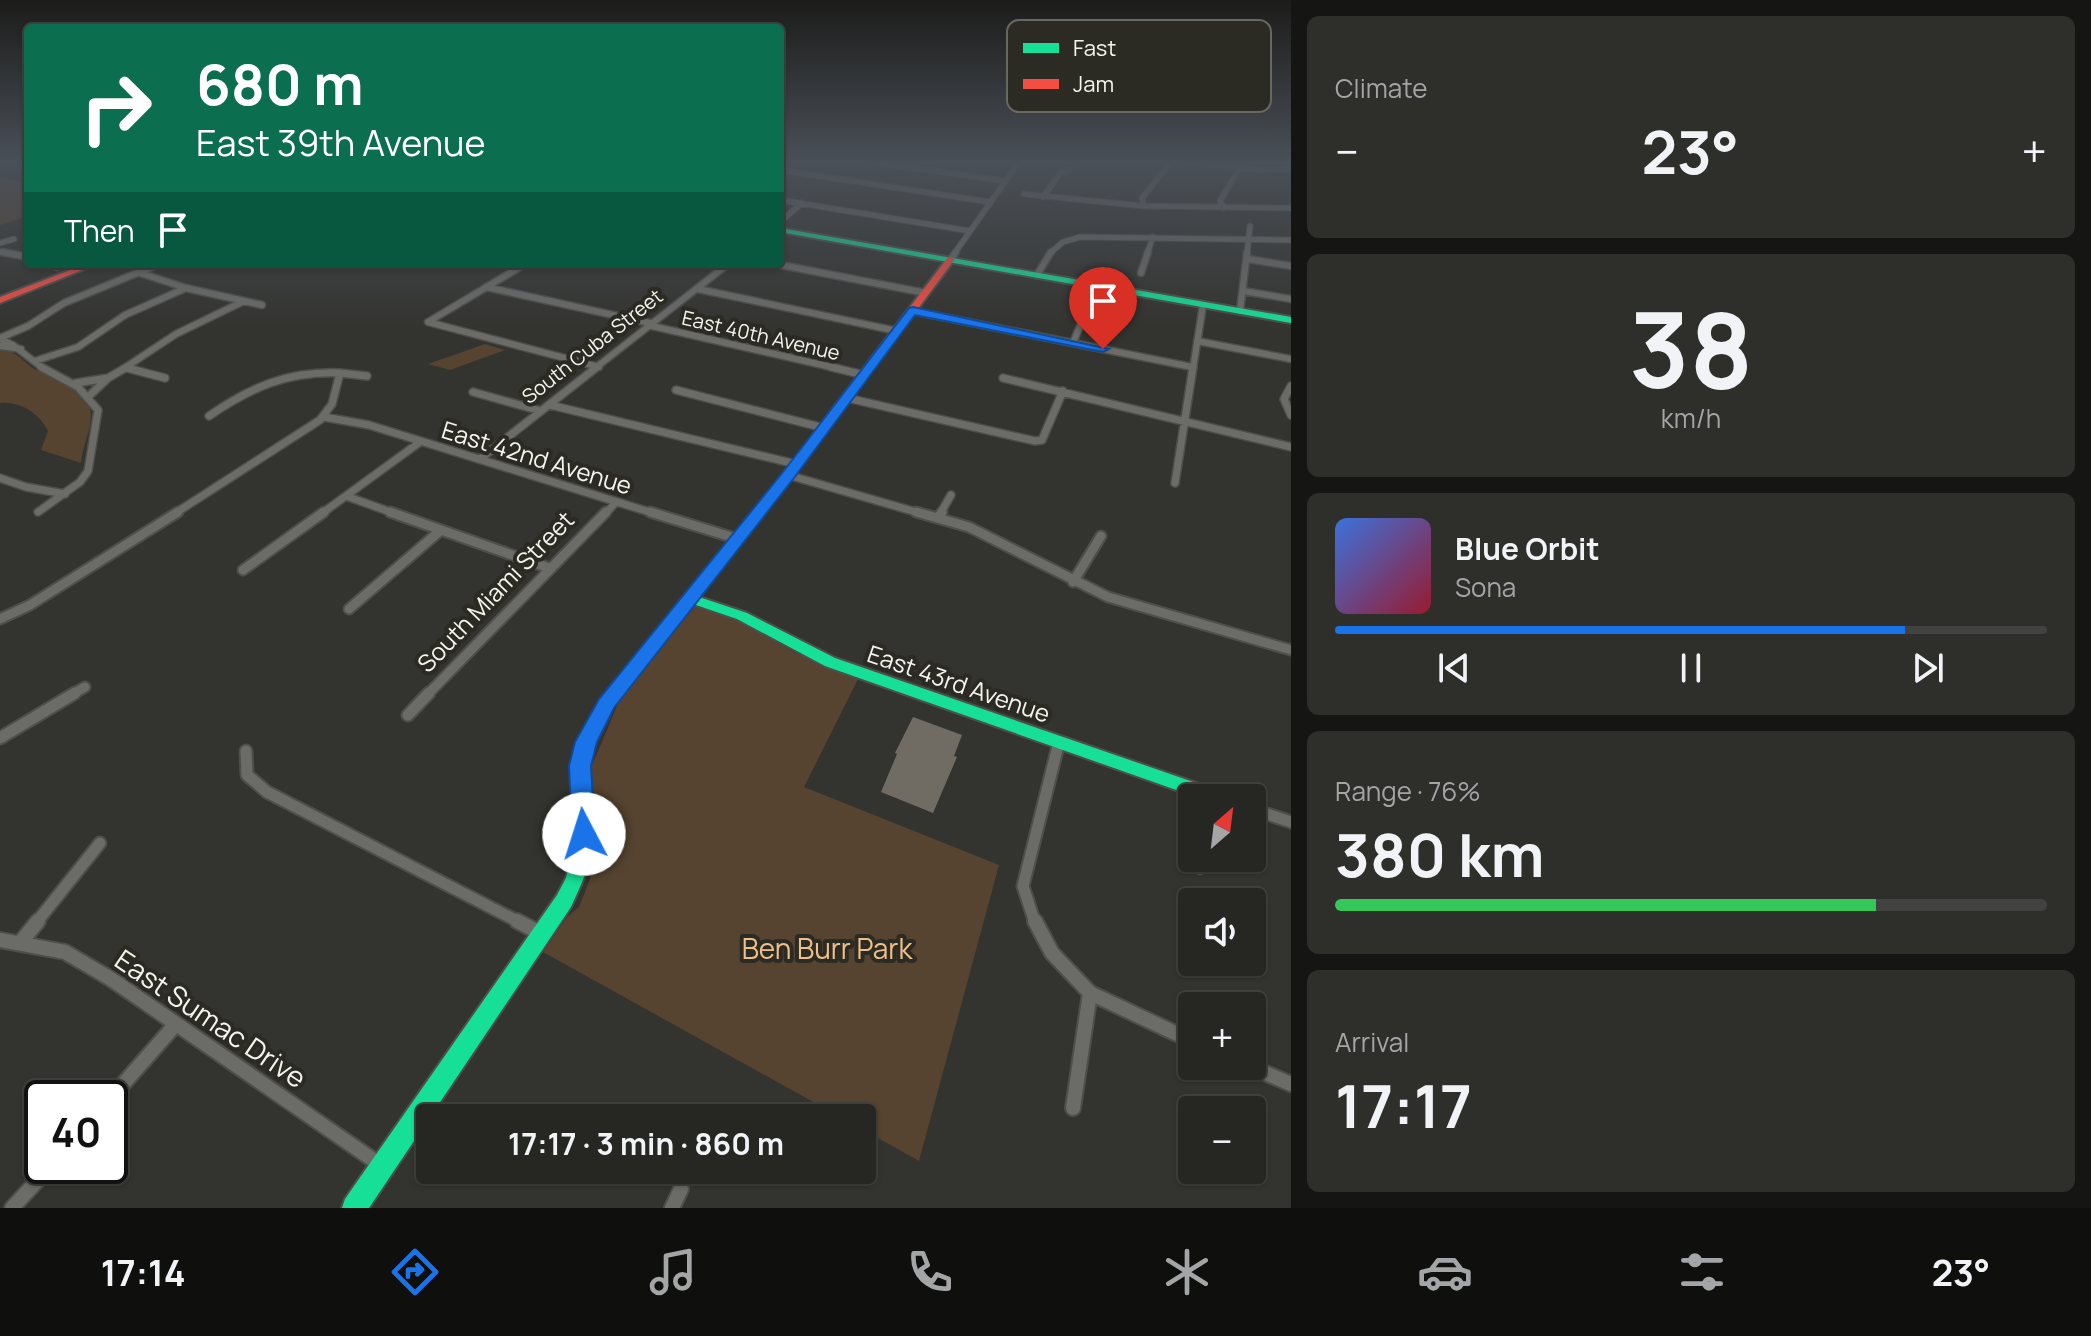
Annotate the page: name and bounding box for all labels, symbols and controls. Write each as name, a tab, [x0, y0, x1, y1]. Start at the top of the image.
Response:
legend	[1007, 20, 1271, 112]
text: Fast	[1073, 33, 1116, 63]
text: 680 m	[196, 45, 364, 122]
icon: right	[64, 56, 168, 160]
text: Jam	[1073, 69, 1114, 99]
text: Climate	[1335, 70, 1427, 106]
text: 23°	[1641, 110, 1739, 192]
text: East 39th Avenue	[196, 118, 486, 167]
text: −	[1335, 121, 1359, 181]
text: +	[2022, 121, 2047, 181]
icon: arrive	[151, 208, 195, 252]
text: Then	[64, 210, 135, 251]
pin	[1069, 267, 1137, 349]
text: 38	[1629, 277, 1753, 419]
icon: arrive	[1081, 279, 1125, 323]
street label: South Cuba Street	[516, 282, 668, 410]
street label: East 40th Avenue	[679, 304, 843, 366]
text: km/h	[1661, 400, 1721, 436]
street label: East 42nd Avenue	[438, 412, 636, 502]
street label: South Miami Street	[409, 503, 581, 679]
text: Blue Orbit	[1455, 528, 1600, 569]
text: Sona	[1455, 569, 1516, 605]
street label: East 43rd Avenue	[863, 636, 1055, 730]
icon: previous	[1432, 646, 1476, 690]
icon: pause	[1669, 646, 1713, 690]
icon: next	[1906, 646, 1950, 690]
text: Range · 76%	[1335, 773, 1481, 809]
north arrow	[1178, 784, 1266, 872]
map controls	[1178, 784, 1266, 1184]
position arrow	[542, 792, 626, 876]
text: 380 km	[1335, 813, 1544, 895]
button: sound	[1178, 888, 1266, 976]
park label: Ben Burr Park	[742, 929, 913, 967]
street label: East Sumac Drive	[108, 940, 314, 1096]
button: +	[1178, 992, 1266, 1080]
text: Arrival	[1335, 1024, 1409, 1060]
text: 17:17	[1335, 1064, 1472, 1146]
speed limit sign: 40	[24, 1080, 128, 1184]
button: −	[1178, 1096, 1266, 1184]
text: 17:17 · 3 min · 860 m	[508, 1123, 784, 1164]
icon: directions	[387, 1244, 443, 1300]
icon: music	[645, 1244, 701, 1300]
icon: phone	[902, 1244, 958, 1300]
icon: climate	[1159, 1244, 1215, 1300]
icon: car	[1417, 1244, 1473, 1300]
icon: filters	[1674, 1244, 1730, 1300]
text: 17:14	[101, 1248, 186, 1297]
text: 23°	[1932, 1248, 1990, 1297]

